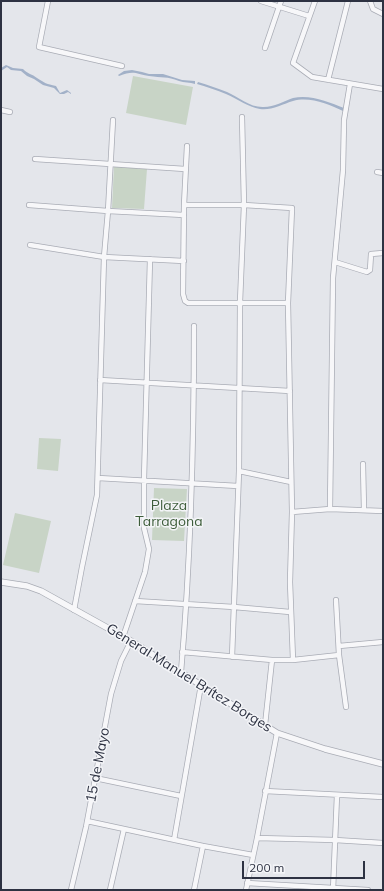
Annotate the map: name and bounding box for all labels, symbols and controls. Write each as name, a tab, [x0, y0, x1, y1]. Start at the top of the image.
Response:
park label: Plaza Tarragona	[135, 498, 203, 530]
street label: General Manuel Brítez Borges	[103, 620, 275, 736]
street label: 15 de Mayo	[83, 726, 113, 804]
scale bar	[244, 853, 367, 879]
text: 200 m	[249, 860, 284, 875]

